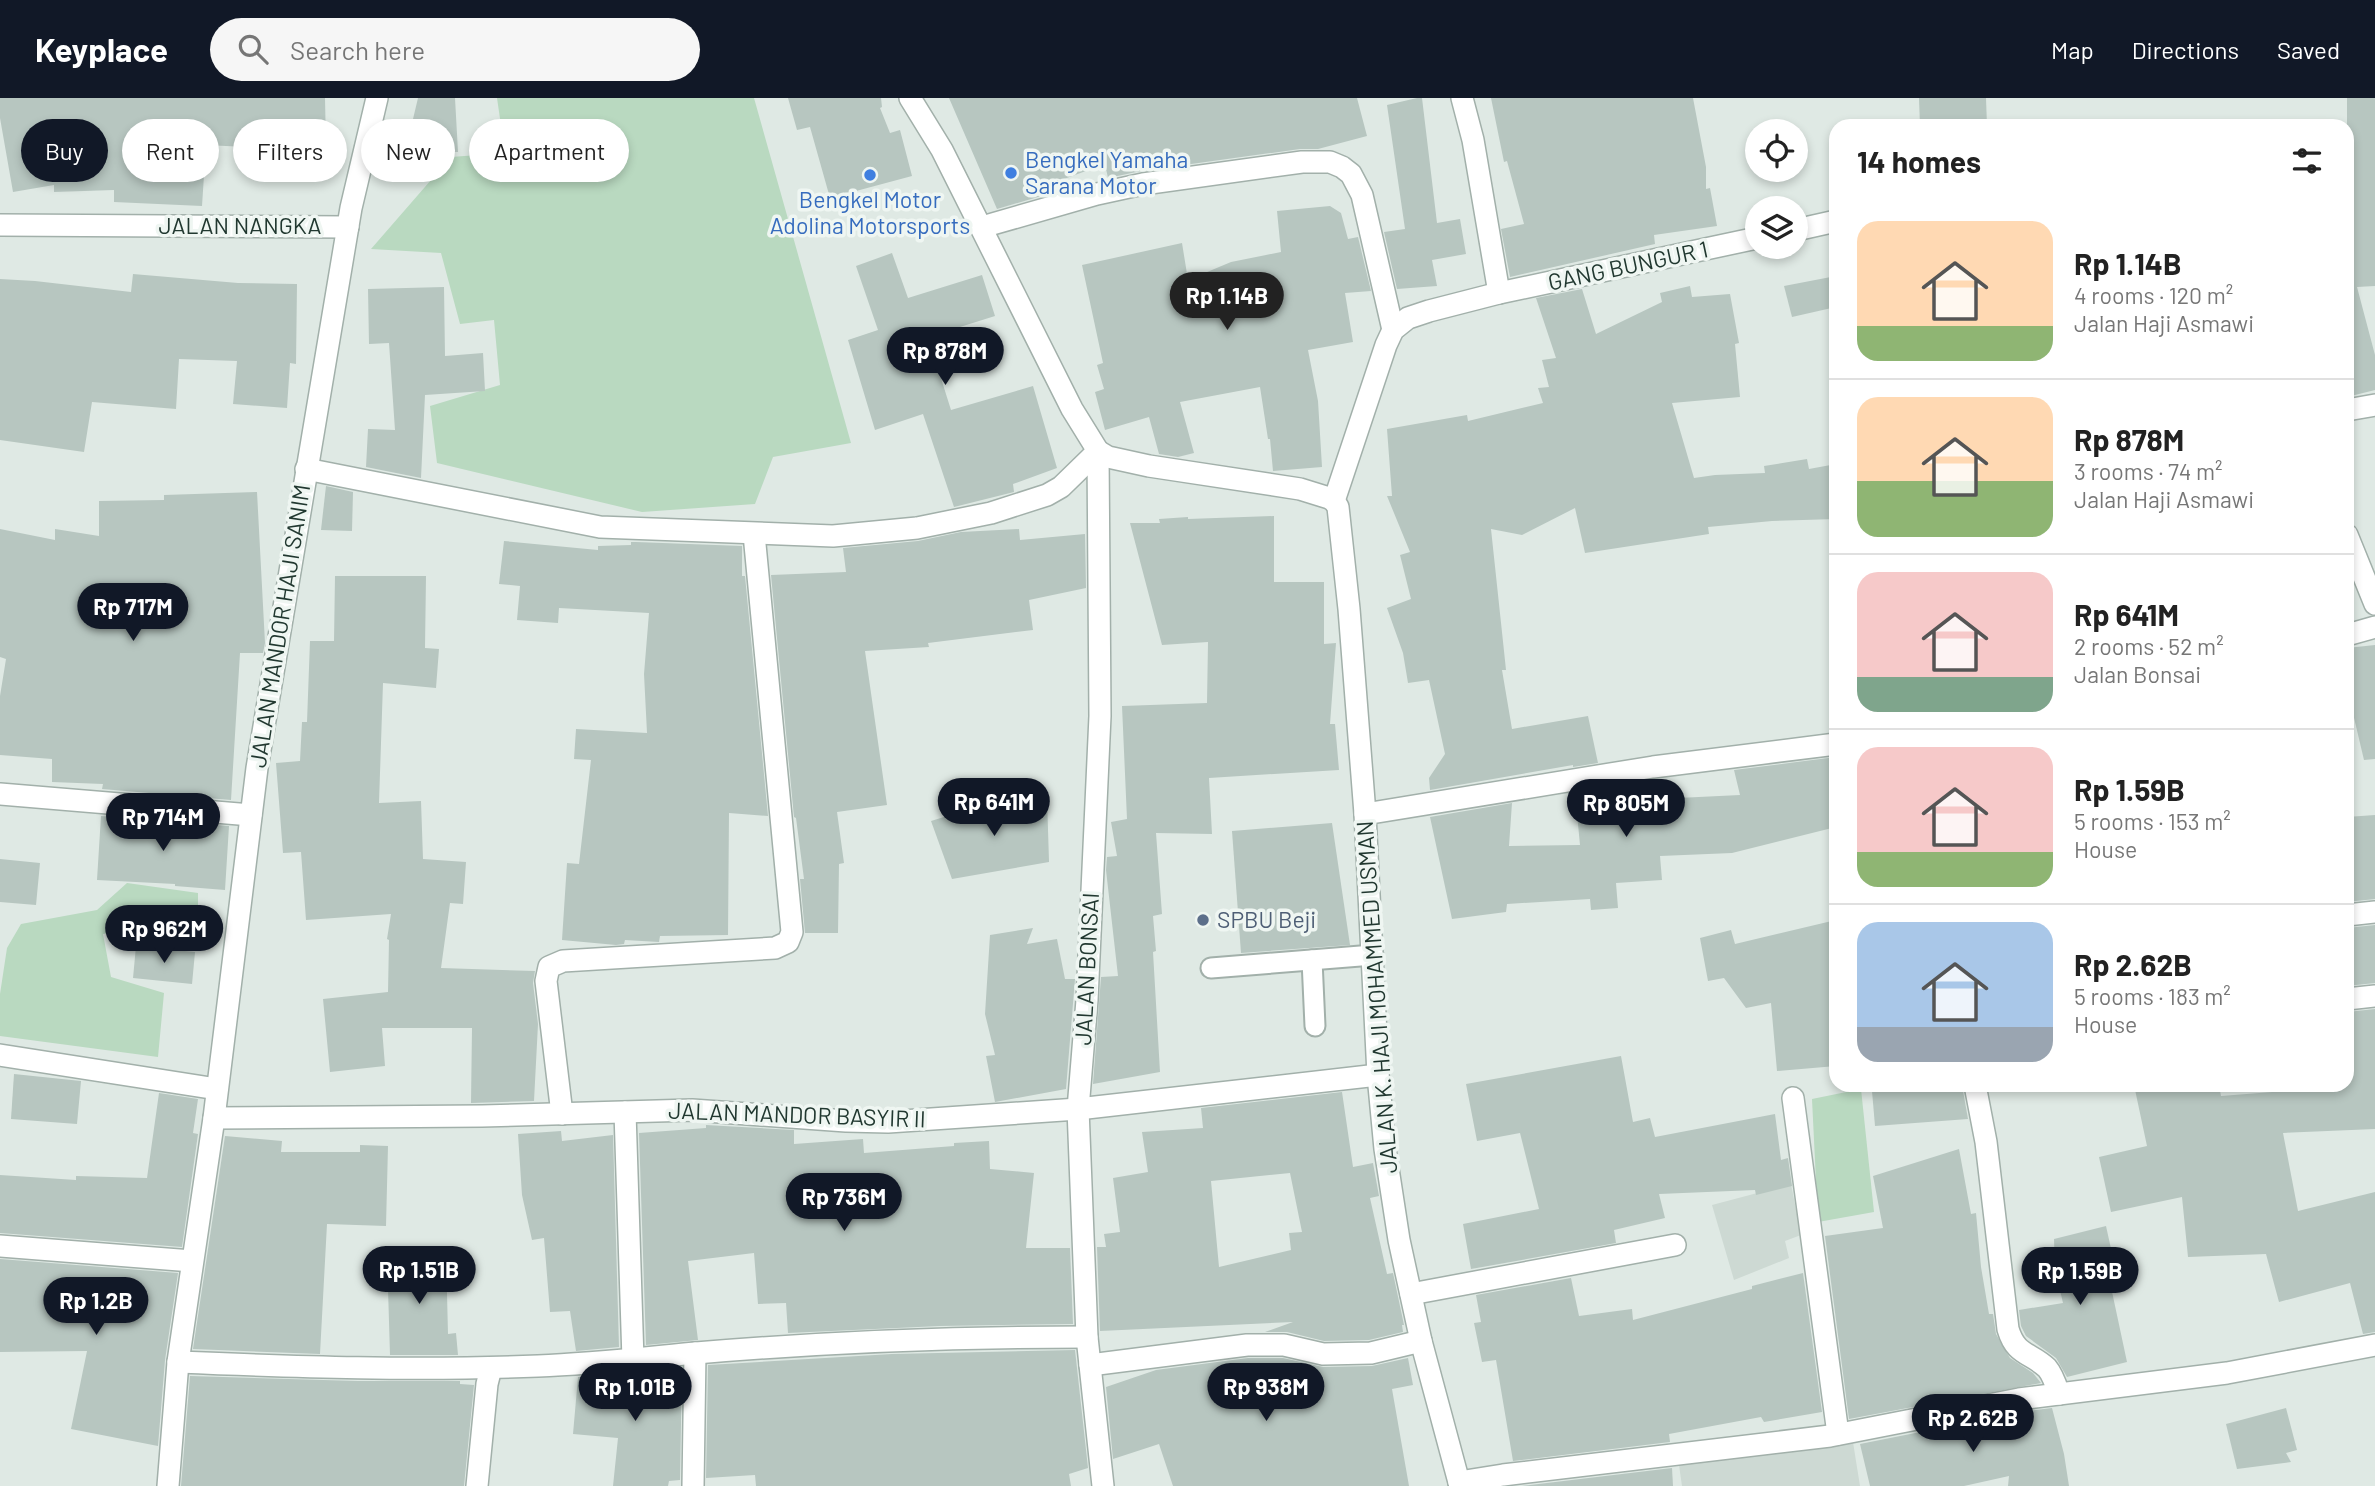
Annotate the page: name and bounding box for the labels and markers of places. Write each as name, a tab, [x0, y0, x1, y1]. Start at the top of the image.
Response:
place label: Bengkel Yamaha Sarana Motor	[1025, 145, 1188, 199]
marker: Bengkel Yamaha Sarana Motor	[1003, 165, 1019, 181]
marker: Bengkel Motor Adolina Motorsports	[862, 167, 878, 183]
place label: Bengkel Motor Adolina Motorsports	[770, 185, 970, 239]
pin: Rp 1.14B	[1155, 272, 1299, 332]
pin: Rp 878M	[880, 328, 1010, 387]
pin: Rp 717M	[68, 584, 198, 643]
pin: Rp 641M	[929, 778, 1059, 838]
pin: Rp 805M	[1561, 780, 1691, 839]
pin: Rp 714M	[98, 794, 228, 853]
place label: SPBU Beji	[1217, 905, 1316, 933]
pin: Rp 962M	[99, 906, 229, 965]
marker: SPBU Beji	[1195, 912, 1211, 928]
pin: Rp 736M	[779, 1174, 909, 1233]
pin: Rp 1.51B	[347, 1246, 491, 1306]
pin: Rp 1.59B	[2008, 1248, 2152, 1307]
pin: Rp 1.2B	[31, 1278, 161, 1337]
pin: Rp 1.01B	[563, 1364, 707, 1423]
pin: Rp 938M	[1201, 1364, 1331, 1423]
pin: Rp 2.62B	[1901, 1394, 2045, 1454]

